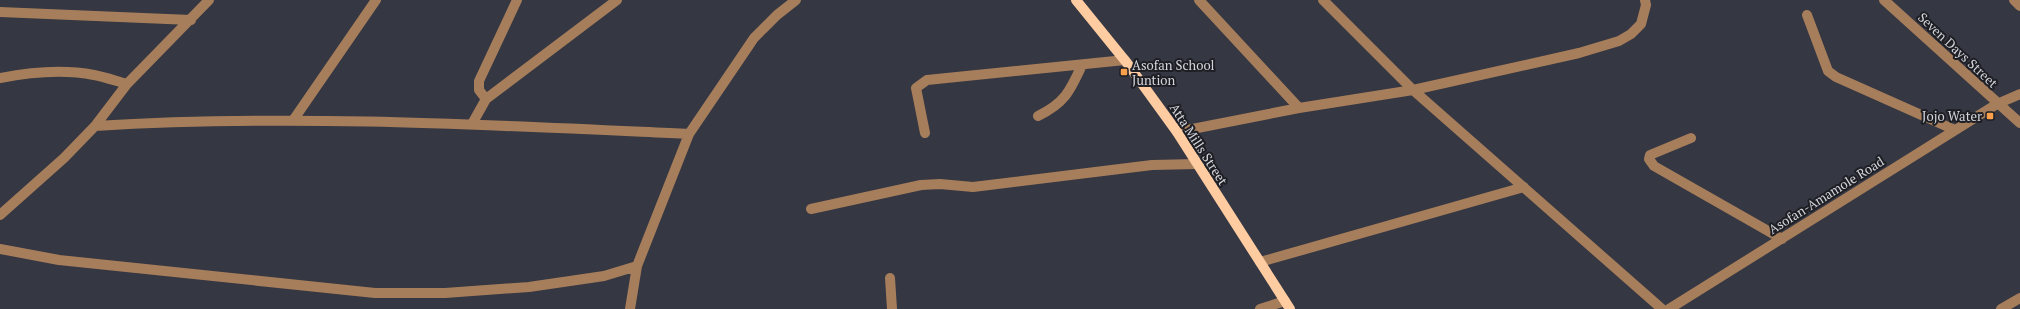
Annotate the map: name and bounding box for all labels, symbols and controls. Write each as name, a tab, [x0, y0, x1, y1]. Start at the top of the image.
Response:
street label: Seven Days Street	[1914, 8, 2002, 92]
place label: Asofan School Juntion	[1132, 56, 1215, 89]
marker: Asofan School Juntion	[1119, 67, 1129, 77]
street label: Atta Mills Street	[1166, 100, 1232, 189]
place label: Jojo Water	[1922, 107, 1982, 125]
marker: Jojo Water	[1985, 111, 1995, 121]
street label: Asofan-Amamole Road	[1765, 152, 1887, 238]

